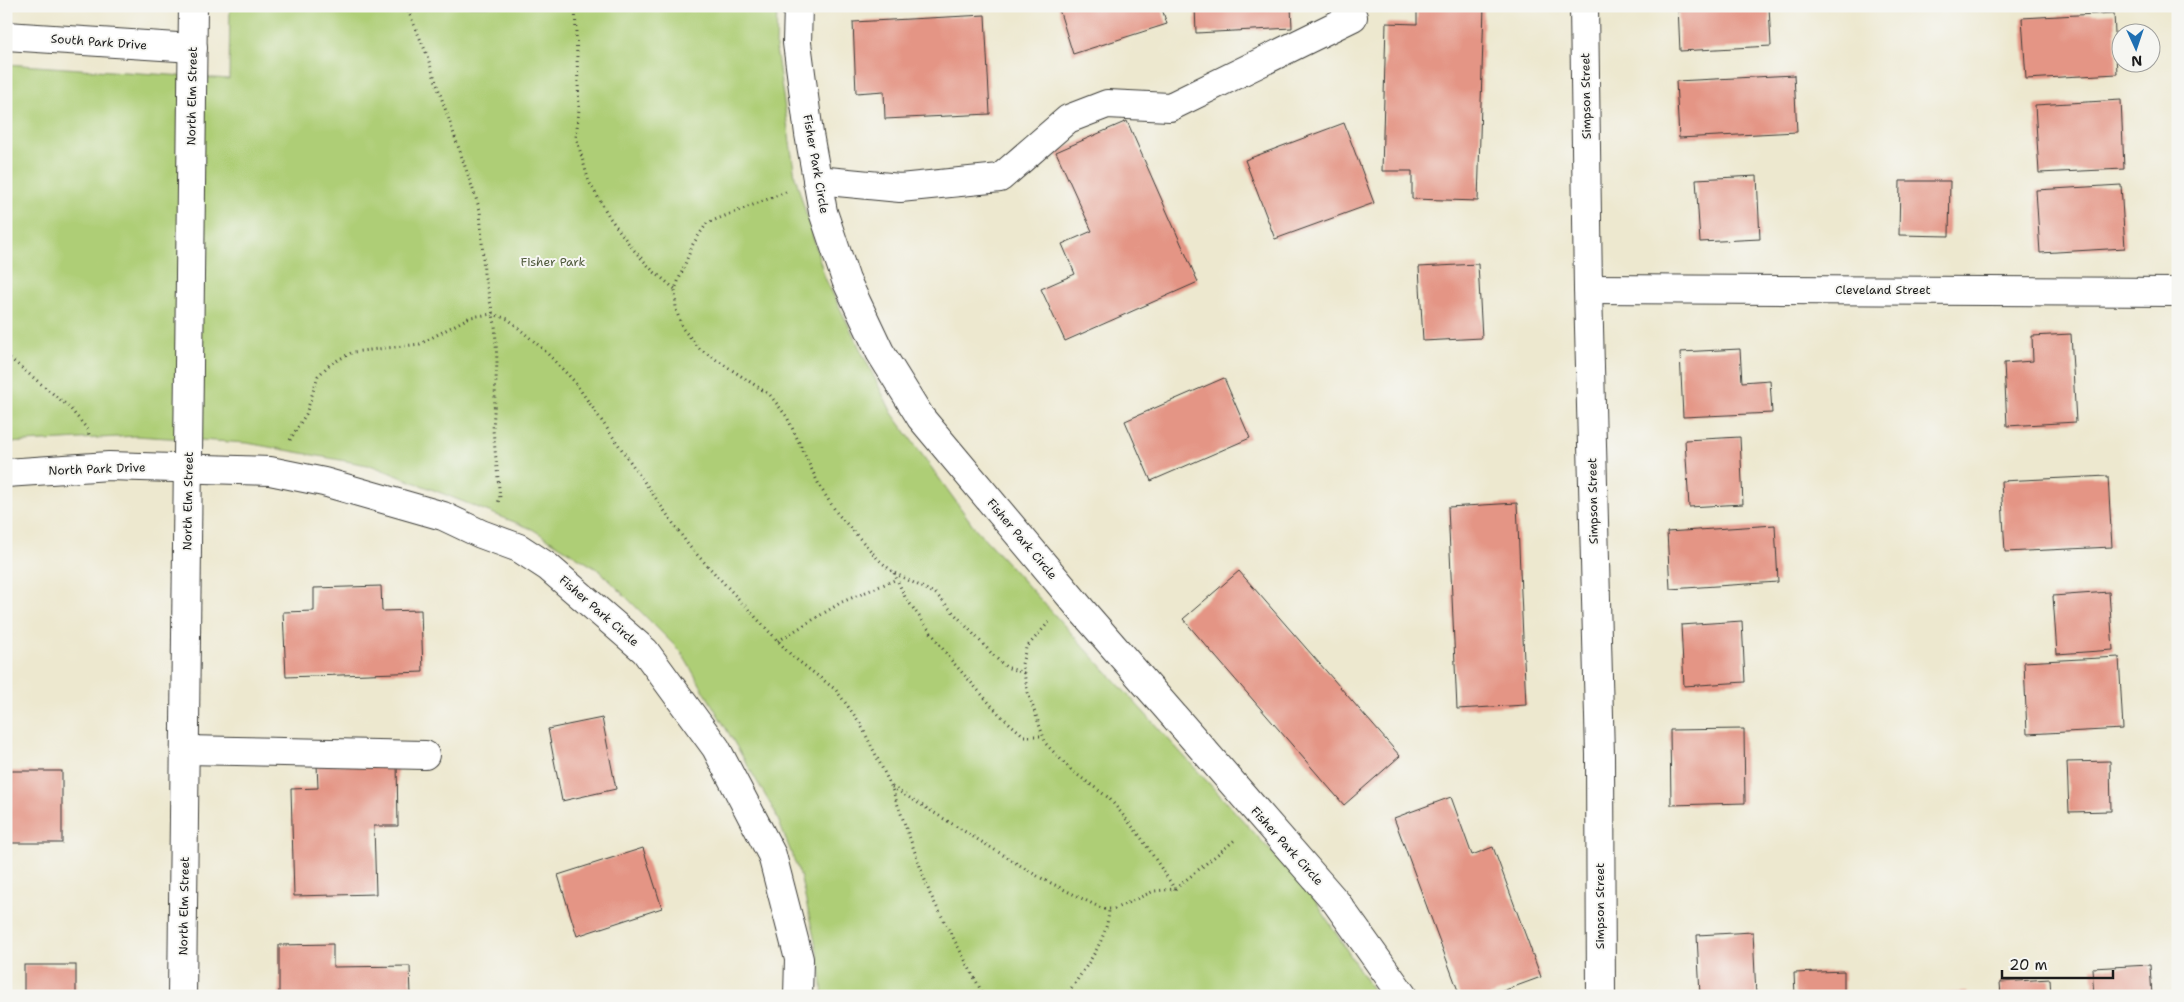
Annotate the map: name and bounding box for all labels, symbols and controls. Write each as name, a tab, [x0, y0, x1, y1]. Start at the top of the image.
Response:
north arrow	[2112, 22, 2162, 72]
street label: South Park Drive	[50, 31, 148, 53]
street label: North Elm Street	[183, 46, 201, 146]
text: N	[2131, 52, 2143, 70]
street label: Simpson Street	[1577, 53, 1595, 139]
street label: Fisher Park Circle	[799, 113, 833, 215]
park label: Fisher Park	[521, 254, 586, 270]
street label: Cleveland Street	[1835, 282, 1931, 298]
street label: North Elm Street	[179, 451, 197, 551]
street label: Simpson Street	[1584, 458, 1602, 544]
street label: North Park Drive	[48, 459, 146, 479]
street label: Fisher Park Circle	[984, 495, 1061, 583]
street label: Fisher Park Circle	[556, 572, 642, 650]
street label: Fisher Park Circle	[1247, 803, 1327, 889]
street label: North Elm Street	[175, 856, 193, 956]
street label: Simpson Street	[1592, 863, 1608, 949]
scale bar	[2002, 947, 2113, 979]
text: 20 m	[2009, 955, 2048, 975]

